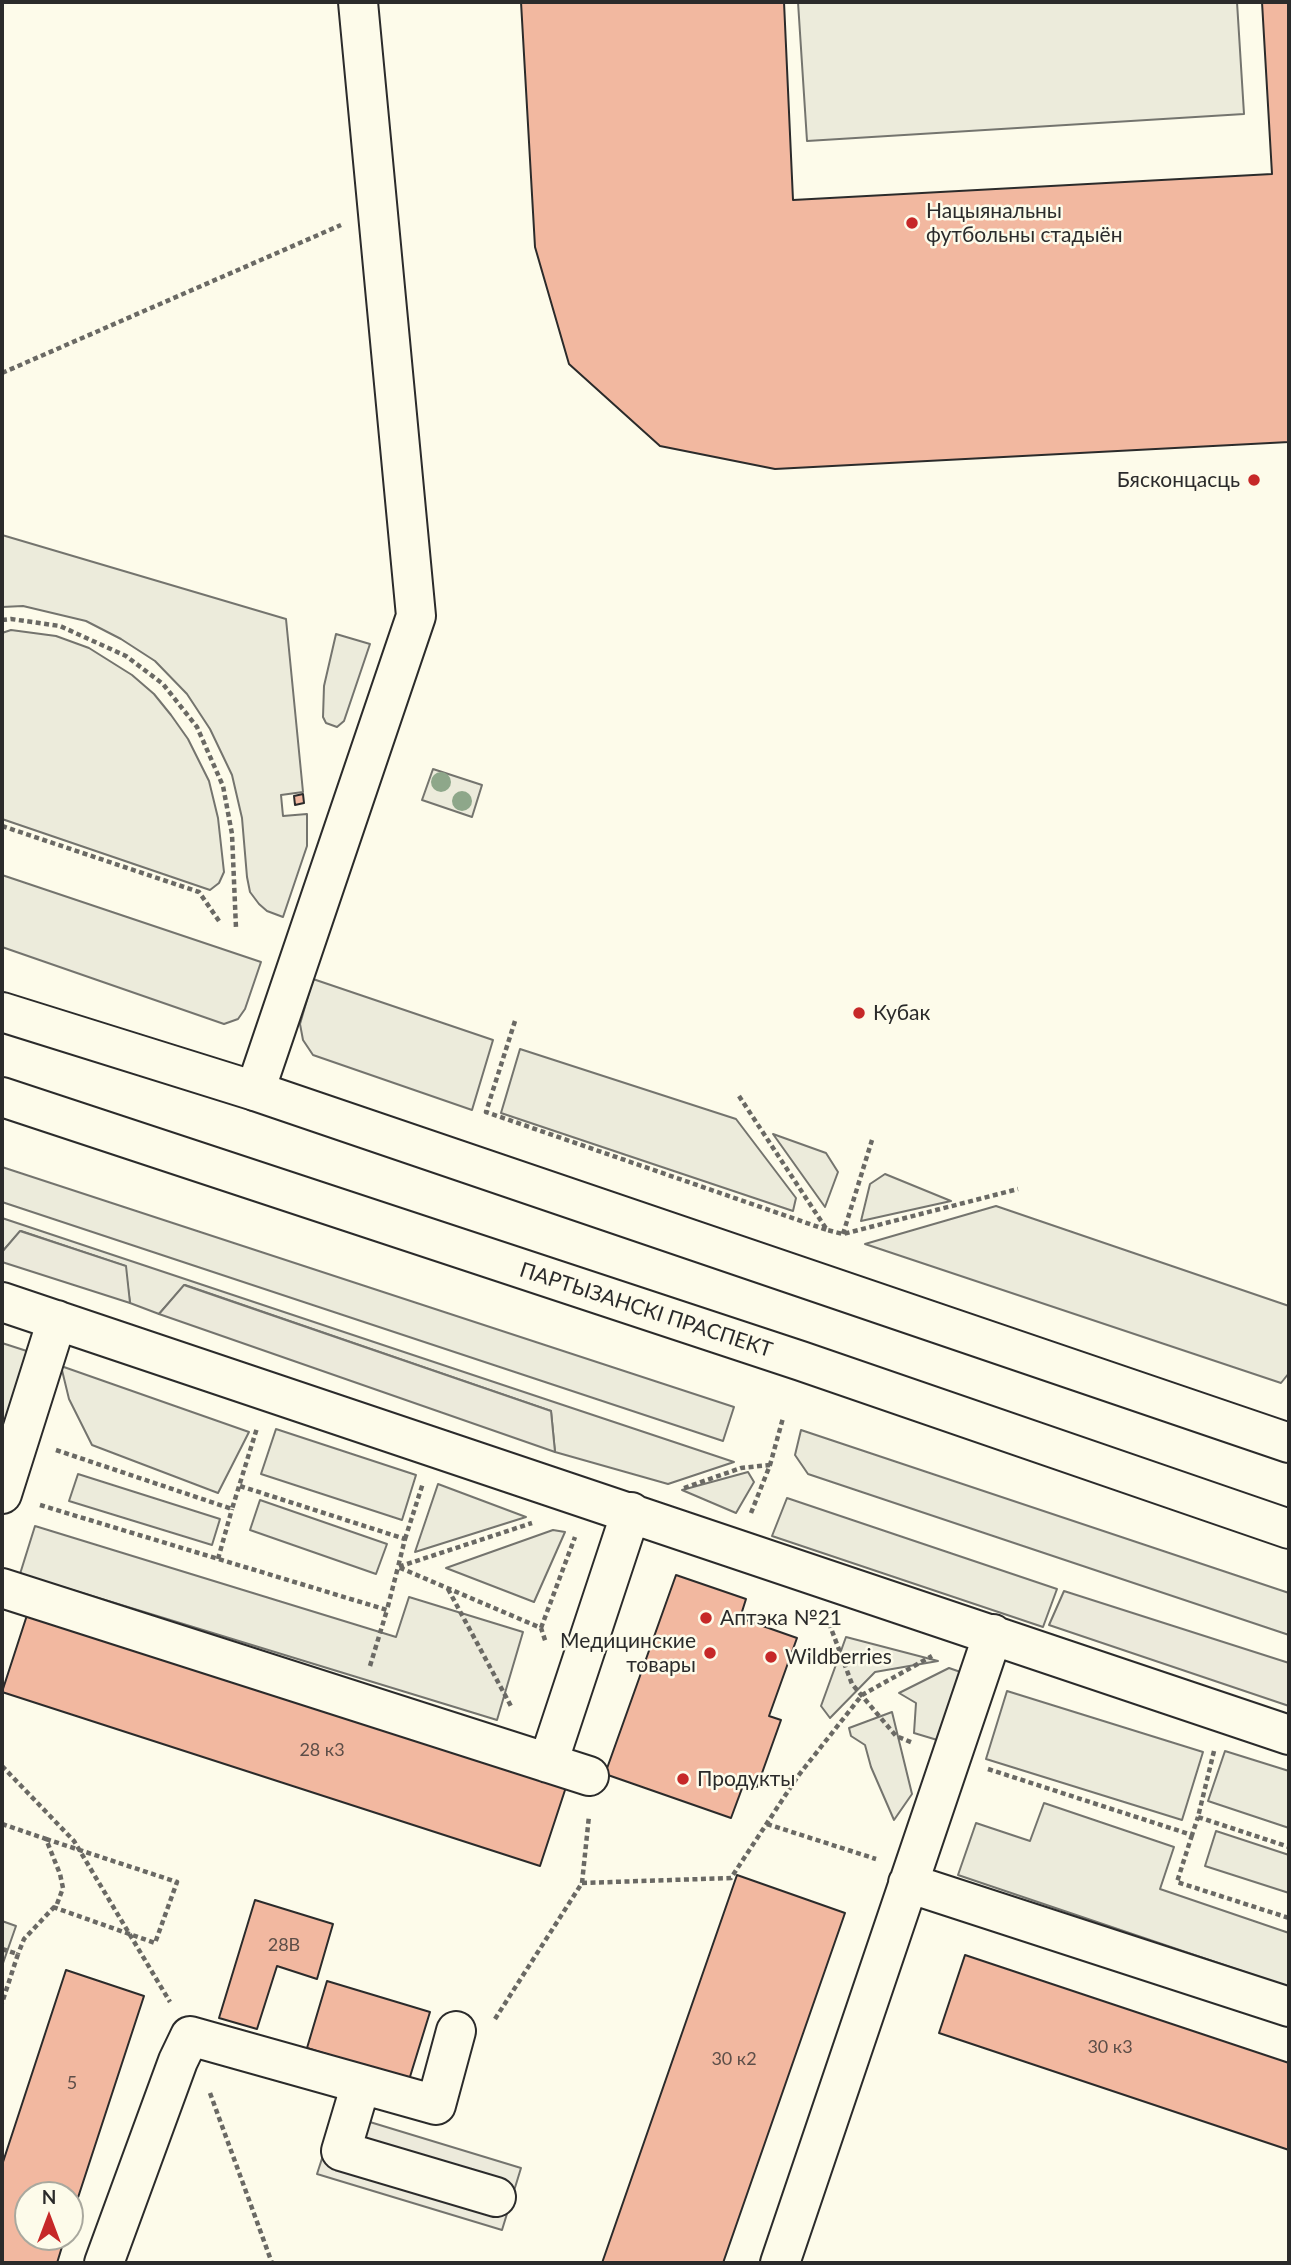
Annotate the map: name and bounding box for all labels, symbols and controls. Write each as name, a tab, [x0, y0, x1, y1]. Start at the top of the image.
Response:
place label: Нацыянальны футбольны стадыён	[926, 198, 1122, 248]
marker: Нацыянальны футбольны стадыён	[904, 215, 920, 231]
place label: Бясконцасць	[1117, 467, 1240, 493]
marker: Бясконцасць	[1246, 472, 1262, 488]
place label: Кубак	[873, 1000, 930, 1026]
marker: Кубак	[851, 1005, 867, 1021]
street label: ПАРТЫЗАНСКІ ПРАСПЕКТ	[517, 1257, 775, 1363]
place label: Аптэка №21	[720, 1605, 842, 1631]
marker: Аптэка №21	[698, 1610, 714, 1626]
place label: Медицинские товары	[560, 1628, 696, 1678]
place label: Wildberries	[785, 1644, 892, 1670]
marker: Медицинские товары	[702, 1645, 718, 1661]
marker: Wildberries	[763, 1649, 779, 1665]
house number: 28 к3	[299, 1739, 345, 1761]
place label: Продукты	[697, 1766, 796, 1792]
marker: Продукты	[675, 1771, 691, 1787]
house number: 28В	[268, 1934, 300, 1956]
house number: 30 к3	[1087, 2036, 1133, 2058]
house number: 30 к2	[711, 2048, 757, 2070]
house number: 5	[67, 2072, 77, 2094]
north arrow	[14, 2181, 84, 2251]
text: N	[42, 2185, 56, 2208]

